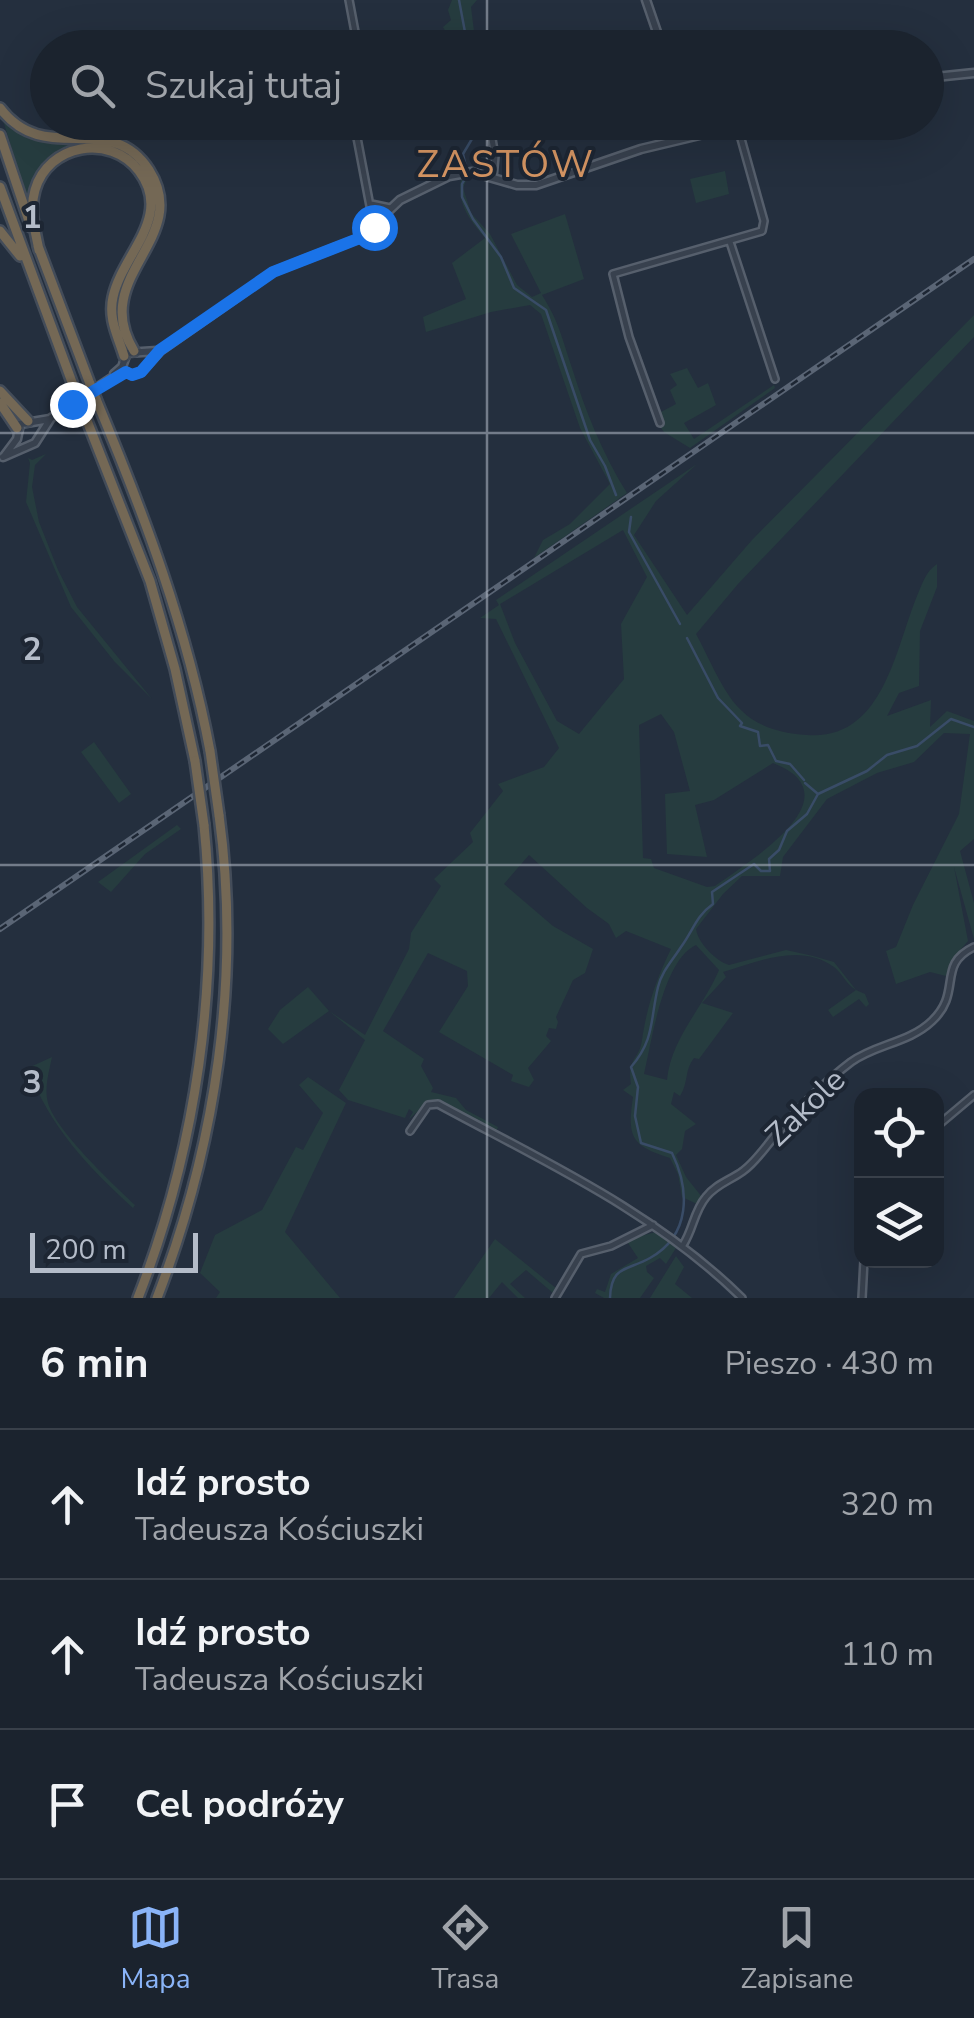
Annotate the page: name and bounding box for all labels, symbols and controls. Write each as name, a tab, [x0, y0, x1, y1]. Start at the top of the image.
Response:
search box	[30, 30, 944, 140]
icon: search	[65, 58, 120, 113]
text: Szukaj tutaj	[145, 60, 342, 111]
district label: ZASTÓW	[417, 139, 595, 190]
text: 1	[22, 196, 42, 239]
route start	[352, 205, 398, 251]
route end	[50, 382, 96, 428]
text: 2	[22, 628, 42, 671]
street label: Zakole	[756, 1059, 855, 1156]
text: 3	[22, 1061, 42, 1104]
map controls	[854, 1088, 944, 1268]
button: locate	[854, 1088, 944, 1178]
button: layers	[854, 1178, 944, 1268]
scale bar	[30, 1228, 198, 1272]
text: 200 m	[45, 1231, 127, 1269]
text: 6 min	[40, 1335, 149, 1392]
text: Pieszo · 430 m	[725, 1342, 934, 1385]
text: Idź prosto	[135, 1457, 311, 1508]
icon: ahead	[40, 1477, 95, 1532]
text: 320 m	[841, 1483, 934, 1526]
text: Tadeusza Kościuszki	[135, 1508, 424, 1551]
text: Idź prosto	[135, 1607, 311, 1658]
icon: ahead	[40, 1627, 95, 1682]
text: 110 m	[841, 1633, 934, 1676]
text: Tadeusza Kościuszki	[135, 1658, 424, 1701]
icon: arrive	[40, 1777, 95, 1832]
text: Cel podróży	[135, 1779, 344, 1830]
tab: Mapa	[121, 1900, 191, 1998]
tab: Trasa	[432, 1900, 499, 1998]
tab: Zapisane	[740, 1900, 853, 1998]

